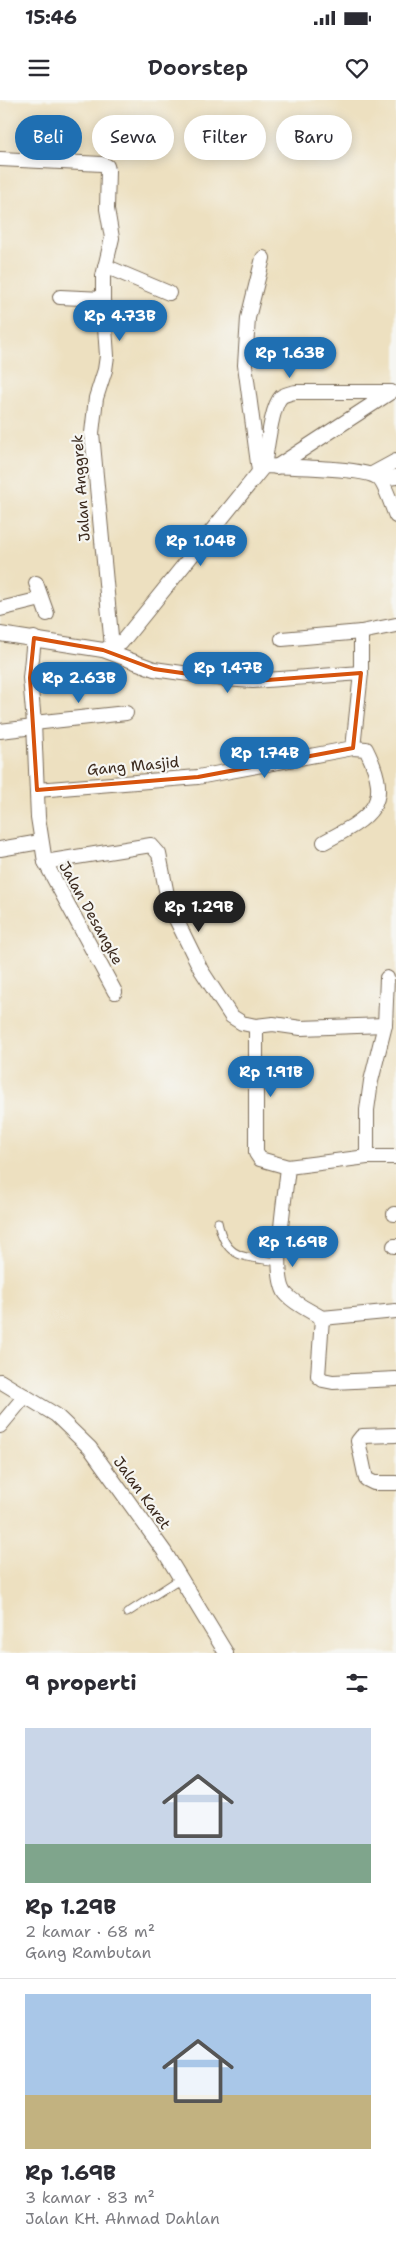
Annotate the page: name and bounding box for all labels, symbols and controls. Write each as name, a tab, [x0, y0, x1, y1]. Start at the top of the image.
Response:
text: 15:46	[25, 5, 77, 30]
text: Doorstep	[148, 53, 248, 82]
icon: menu	[25, 54, 53, 82]
icon: heart	[343, 54, 371, 82]
chip: Beli	[15, 115, 82, 160]
chip: Sewa	[92, 115, 174, 160]
chip: Filter	[184, 115, 266, 160]
chip: Baru	[276, 115, 352, 160]
pin: Rp 4.73B	[68, 300, 172, 342]
text: Rp 4.73B	[84, 305, 156, 326]
pin: Rp 1.63B	[238, 336, 342, 379]
text: Rp 1.63B	[255, 342, 325, 363]
street label: Jalan Anggrek	[67, 434, 95, 542]
pin: Rp 1.04B	[149, 524, 253, 567]
text: Rp 1.04B	[166, 530, 236, 551]
pin: Rp 1.47B	[176, 652, 280, 694]
text: Rp 1.47B	[194, 657, 262, 678]
pin: Rp 2.63B	[27, 662, 131, 704]
text: Rp 2.63B	[42, 667, 116, 688]
pin: Rp 1.74B	[213, 736, 317, 779]
text: Rp 1.74B	[231, 742, 299, 763]
street label: Gang Masjid	[86, 752, 180, 780]
street label: Jalan Desangke	[54, 858, 128, 968]
pin: Rp 1.29B	[147, 890, 251, 933]
text: Rp 1.29B	[164, 896, 234, 917]
pin: Rp 1.91B	[219, 1056, 323, 1098]
text: Rp 1.91B	[239, 1061, 303, 1082]
pin: Rp 1.69B	[241, 1226, 345, 1268]
text: Rp 1.69B	[258, 1231, 328, 1252]
street label: Jalan Karet	[109, 1452, 175, 1534]
text: 9 properti	[25, 1669, 137, 1697]
icon: filters	[343, 1669, 371, 1697]
icon: home	[153, 1761, 243, 1851]
text: Rp 1.29B	[25, 1893, 116, 1921]
text: 2 kamar · 68 m²	[25, 1921, 155, 1942]
text: Gang Rambutan	[25, 1942, 151, 1963]
icon: home	[153, 2026, 243, 2116]
text: Rp 1.69B	[25, 2159, 116, 2187]
text: 3 kamar · 83 m²	[25, 2187, 155, 2208]
text: Jalan KH. Ahmad Dahlan	[25, 2208, 220, 2229]

